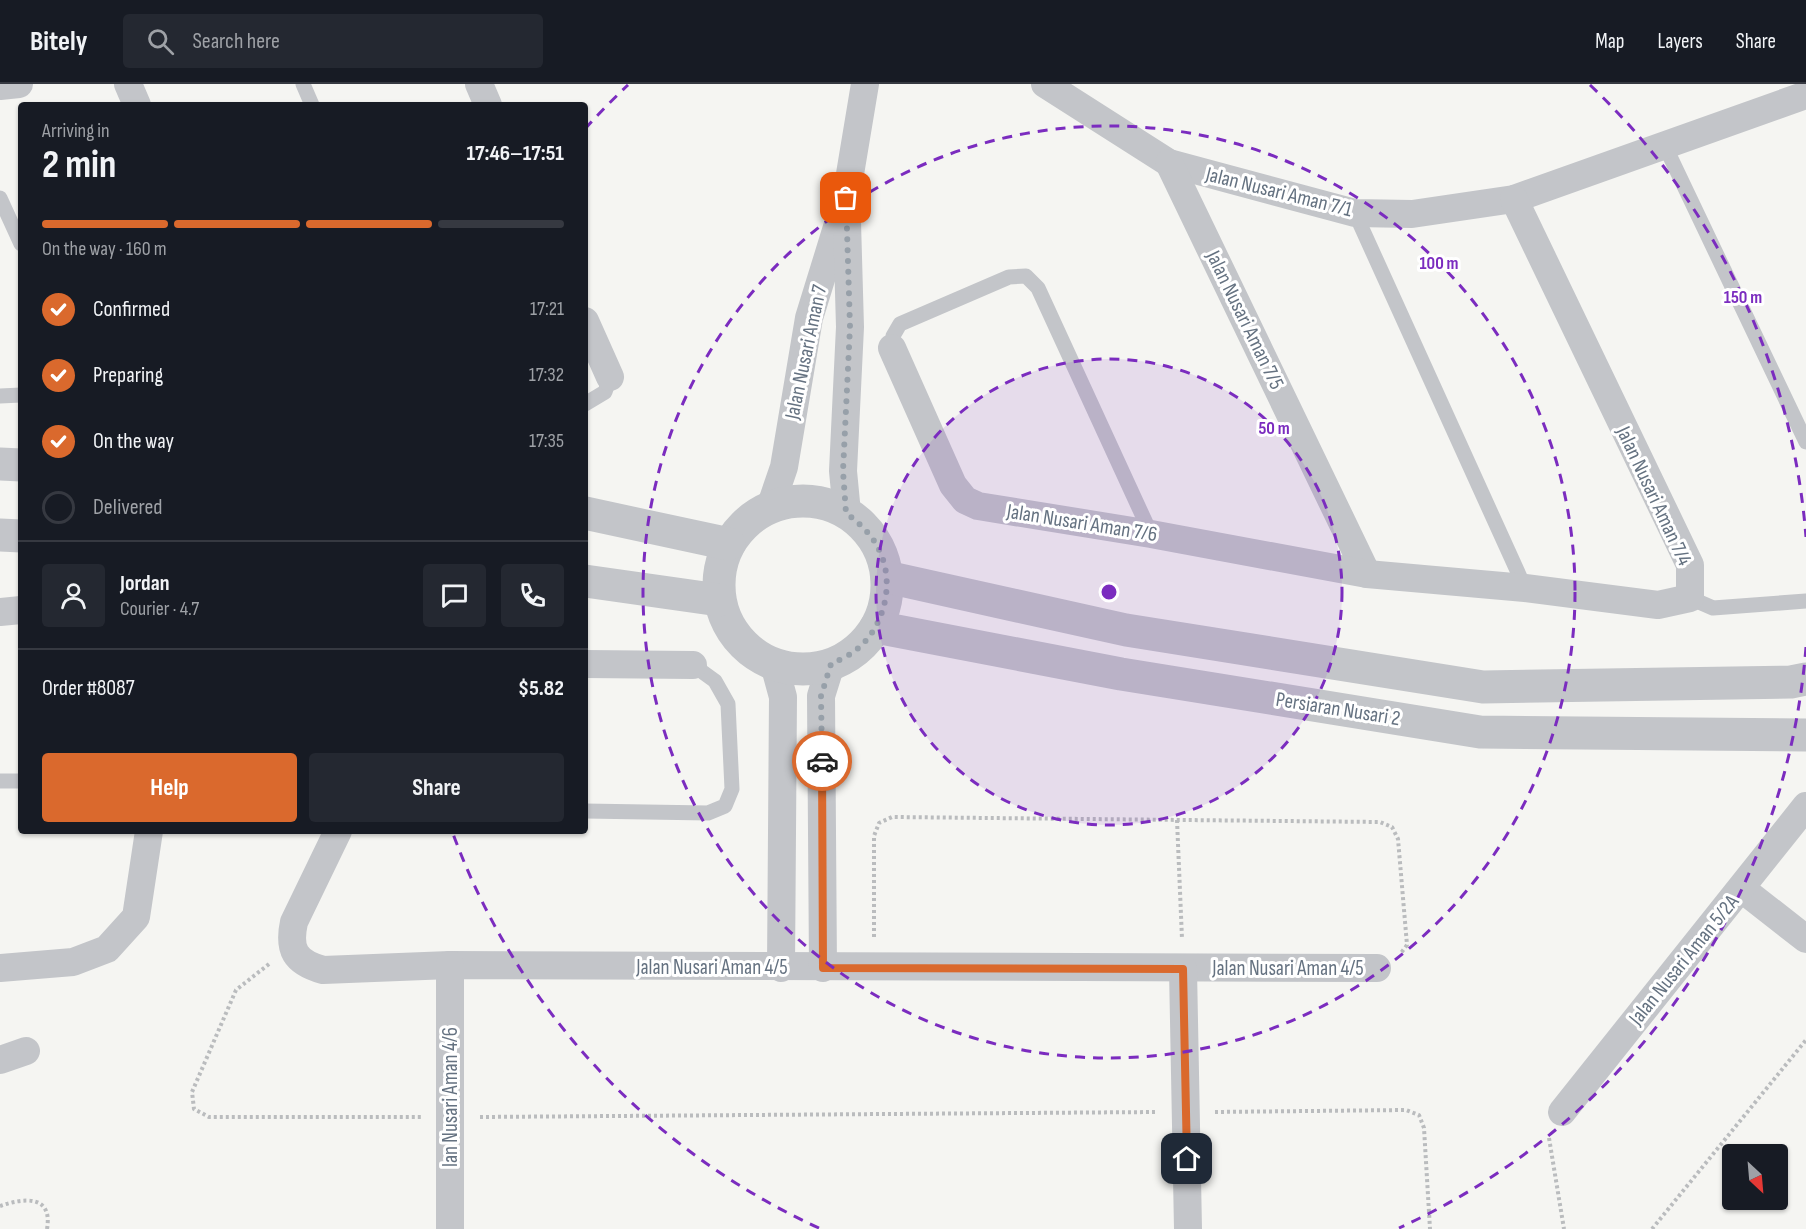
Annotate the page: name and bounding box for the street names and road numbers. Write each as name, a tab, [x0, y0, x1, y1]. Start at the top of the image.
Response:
street label: Jalan Nusari Aman 7/1	[1202, 161, 1355, 222]
street label: Jalan Nusari Aman 7/5	[1200, 246, 1289, 393]
street label: Jalan Nusari Aman 7	[779, 282, 833, 422]
street label: Jalan Nusari Aman 7/4	[1610, 422, 1697, 570]
street label: Jalan Nusari Aman 7/6	[1004, 499, 1159, 547]
street label: Persiaran Nusari 2	[1274, 687, 1402, 731]
street label: Jalan Nusari Aman 5/2A	[1623, 889, 1745, 1031]
street label: Jalan Nusari Aman 4/5	[635, 955, 788, 980]
street label: Jalan Nusari Aman 4/5	[1211, 956, 1364, 981]
street label: lan Nusari Aman 4/6	[438, 1027, 463, 1167]

